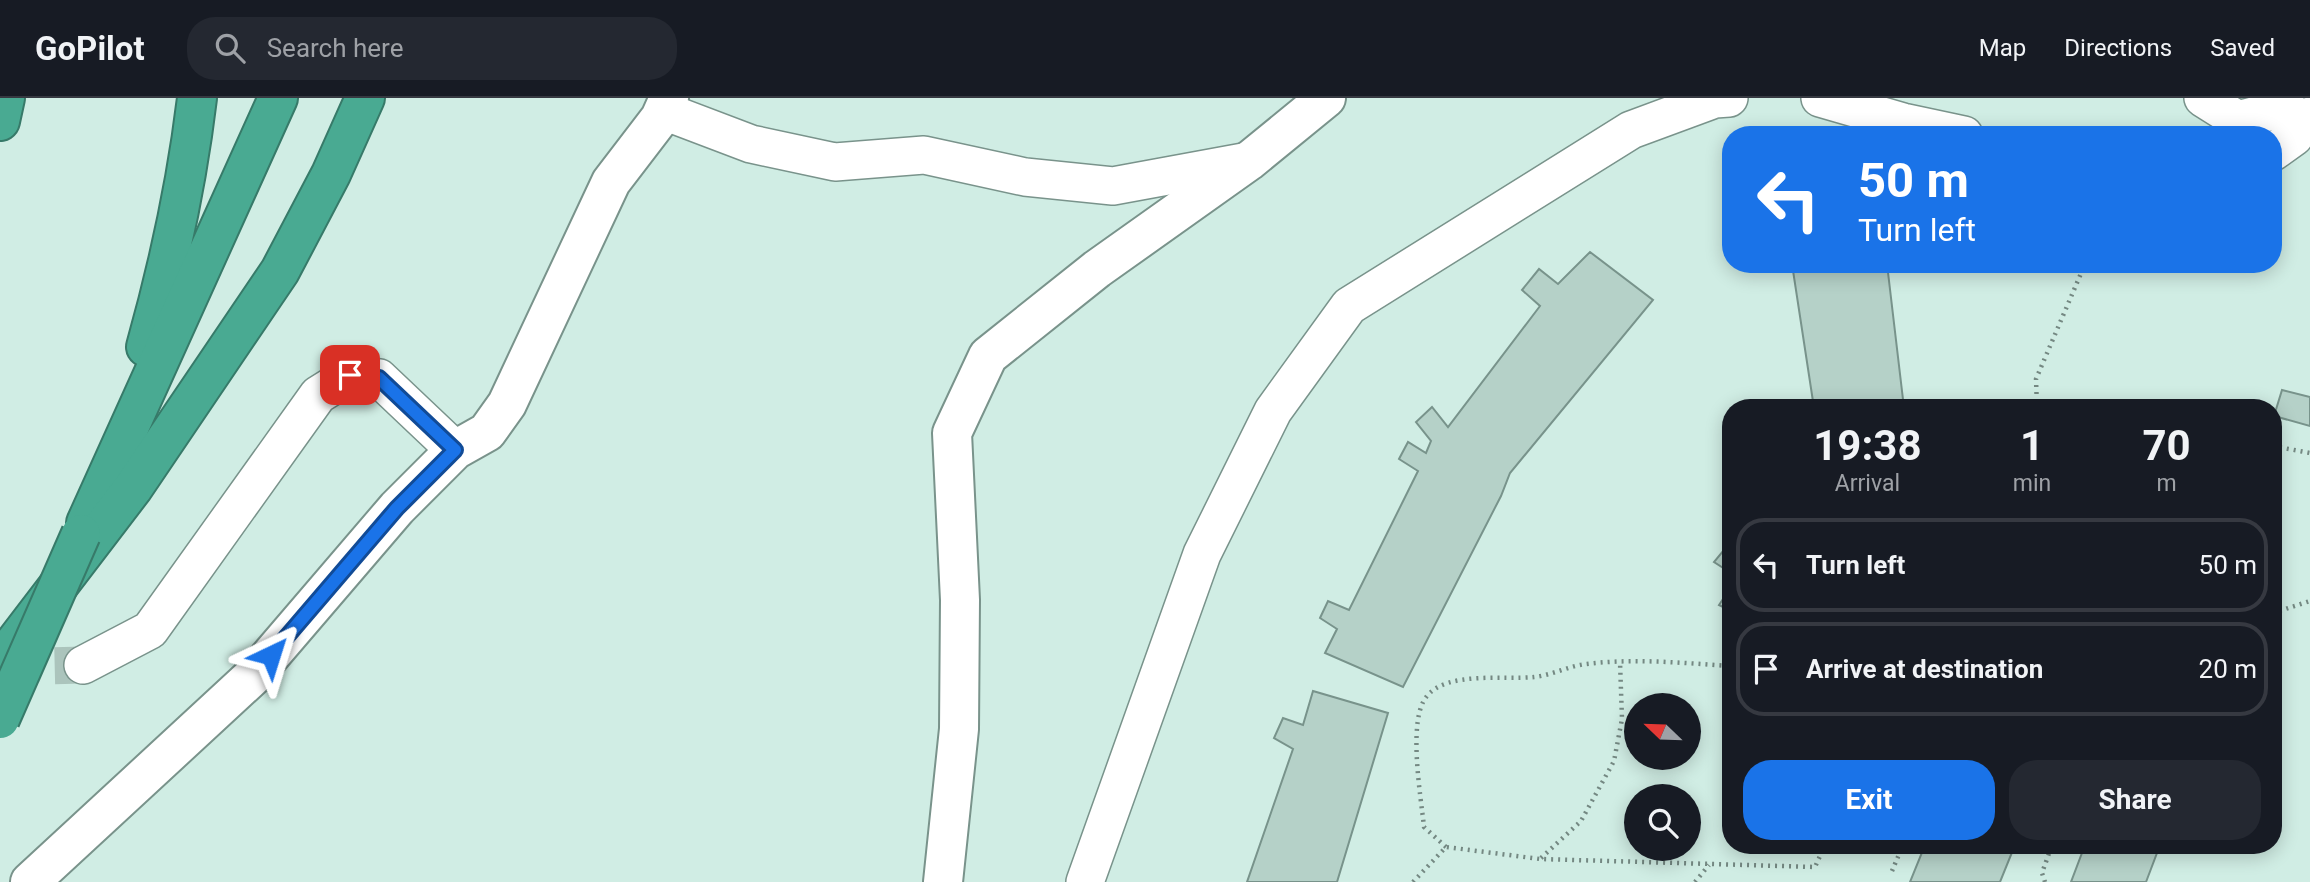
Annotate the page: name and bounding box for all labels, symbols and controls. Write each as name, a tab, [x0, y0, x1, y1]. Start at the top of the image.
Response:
search box	[187, 17, 677, 80]
text: GoPilot	[35, 29, 145, 68]
icon: search	[211, 29, 249, 67]
text: Search here	[267, 33, 403, 63]
text: Map	[1979, 34, 2026, 62]
text: Directions	[2064, 34, 2172, 62]
text: Saved	[2210, 34, 2275, 62]
text: 50 m	[1858, 152, 1969, 209]
icon: left	[1743, 154, 1834, 245]
text: Turn left	[1858, 211, 1976, 249]
pin	[320, 345, 380, 405]
icon: arrive	[331, 356, 369, 394]
text: 19:38	[1813, 421, 1922, 470]
text: 1	[2020, 421, 2044, 470]
text: 70	[2143, 421, 2191, 470]
text: Arrival	[1835, 470, 1900, 497]
text: min	[2013, 470, 2051, 497]
text: m	[2157, 470, 2177, 497]
icon: left	[1747, 546, 1785, 584]
text: Turn left	[1806, 550, 1905, 580]
text: 50 m	[2199, 550, 2257, 580]
position arrow	[234, 618, 308, 692]
icon: arrive	[1747, 650, 1785, 688]
text: Arrive at destination	[1806, 654, 2043, 684]
text: 20 m	[2199, 654, 2257, 684]
north arrow	[1624, 693, 1701, 770]
map controls	[1624, 693, 1701, 861]
button: Exit	[1743, 760, 1995, 840]
button: Share	[2009, 760, 2261, 840]
button: search	[1624, 784, 1701, 861]

